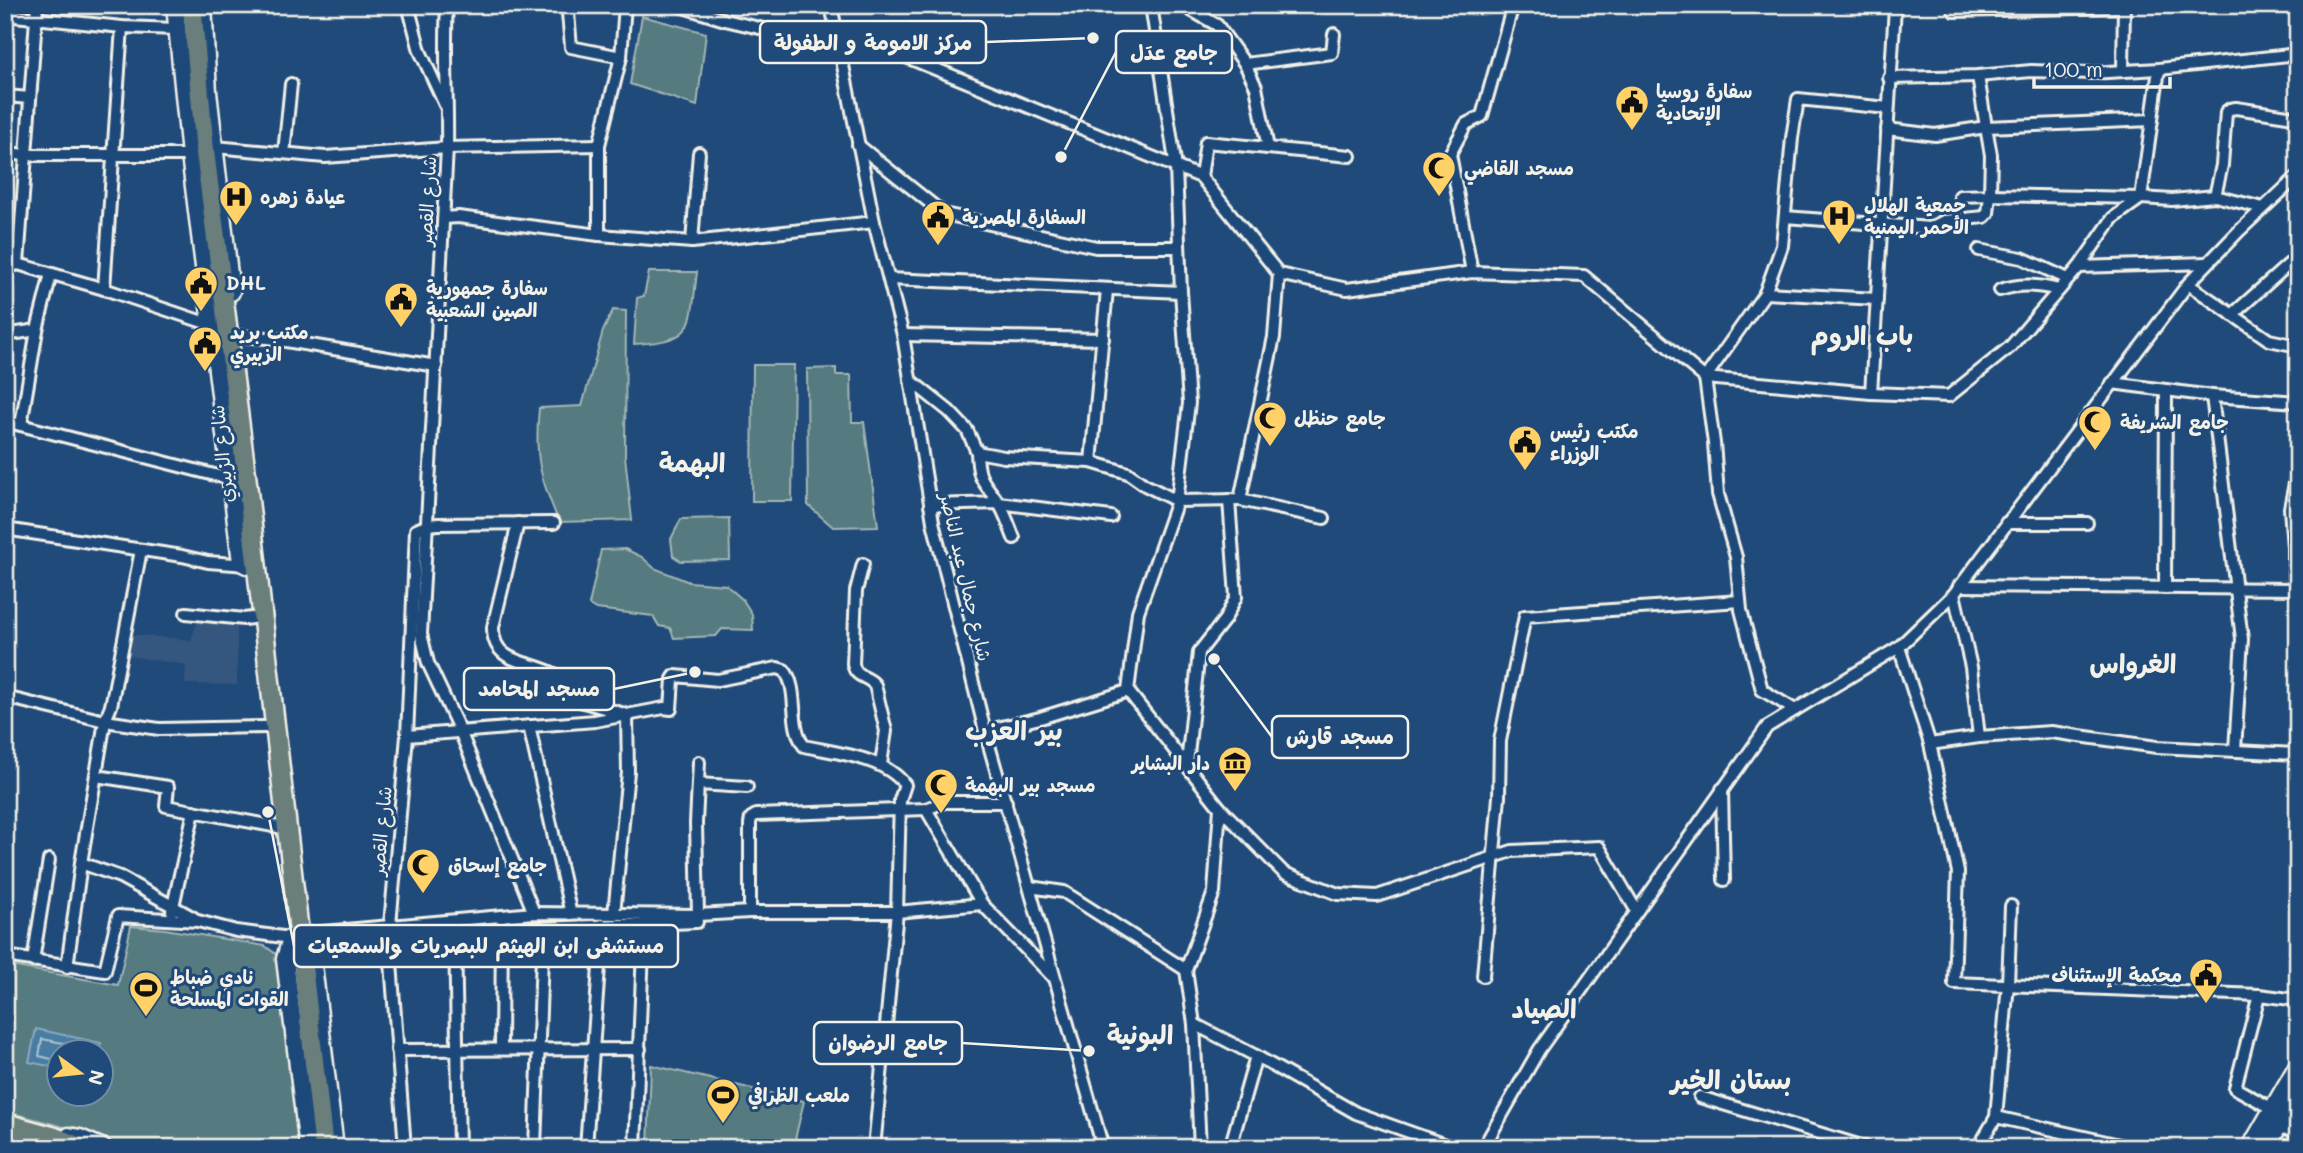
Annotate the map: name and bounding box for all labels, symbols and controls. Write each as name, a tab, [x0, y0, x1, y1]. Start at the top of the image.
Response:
callout: مركز الامومة و الطفولة	[760, 21, 986, 63]
text: مركز الامومة و الطفولة	[774, 28, 972, 56]
callout: جامع عدَل	[1116, 31, 1232, 73]
text: جامع عدَل	[1130, 38, 1218, 68]
scale bar	[2034, 46, 2170, 90]
text: 100 m	[2044, 55, 2103, 82]
place label: سفارة روسيا الإتحادية	[1656, 78, 1752, 126]
public building icon: سفارة روسيا الإتحادية	[1613, 83, 1651, 132]
mosque icon: مسجد القاضي	[1420, 149, 1458, 198]
street label: شارع القصر	[412, 155, 443, 249]
place label: مسجد القاضي	[1464, 155, 1574, 185]
hospital icon: عيادة زهره	[217, 178, 255, 227]
place label: عيادة زهره	[260, 184, 345, 209]
place label: جمعية الهلال الأحمر اليمنية	[1864, 192, 1969, 239]
hospital icon: جمعية الهلال الأحمر اليمنية	[1820, 197, 1858, 246]
public building icon: السفارة المصرية	[919, 198, 957, 247]
place label: السفارة المصرية	[962, 204, 1086, 229]
public building icon: DHL	[182, 264, 220, 313]
place label: DHL	[226, 270, 266, 295]
place label: سفارة جمهورية الصين الشعبية	[426, 275, 548, 323]
public building icon: سفارة جمهورية الصين الشعبية	[382, 280, 420, 329]
district label: باب الروم	[1811, 318, 1913, 356]
place label: مكتب بريد الزبيري	[230, 319, 309, 369]
public building icon: مكتب بريد الزبيري	[186, 324, 224, 373]
mosque icon: جامع حنظل	[1251, 399, 1289, 448]
mosque icon: جامع الشريفة	[2076, 403, 2114, 452]
street label: شارع الزبيري	[204, 404, 242, 504]
place label: جامع حنظل	[1294, 405, 1386, 432]
place label: جامع الشريفة	[2120, 409, 2229, 436]
place label: مكتب رئيس الوزراء	[1550, 418, 1639, 467]
public building icon: مكتب رئيس الوزراء	[1506, 423, 1544, 472]
district label: البهمة	[659, 445, 725, 479]
street label: شارع جمال عبد الناصر	[933, 488, 998, 664]
district label: الغرواس	[2090, 646, 2176, 681]
callout: مسجد المحامد	[464, 668, 614, 710]
text: مسجد المحامد	[478, 674, 600, 701]
district label: بير العزب	[965, 713, 1063, 747]
callout: مسجد قارش	[1272, 716, 1408, 758]
text: مسجد قارش	[1286, 722, 1394, 749]
museum icon: دار البشاير	[1216, 744, 1254, 793]
place label: دار البشاير	[1130, 750, 1210, 776]
mosque icon: مسجد بير البهمة	[922, 766, 960, 815]
place label: مسجد بير البهمة	[965, 772, 1095, 798]
street label: شارع القصر	[364, 785, 399, 879]
mosque icon: جامع إسحاق	[404, 846, 442, 895]
place label: جامع إسحاق	[448, 852, 547, 879]
callout: مستشفى ابن الهيثم للبصريات والسمعيات	[294, 925, 678, 967]
text: مستشفى ابن الهيثم للبصريات والسمعيات	[308, 931, 664, 962]
public building icon: محكمة الإستئناف	[2187, 956, 2225, 1005]
place label: محكمة الإستئناف	[2052, 962, 2182, 988]
place label: نادي ضباط القوات المسلحة	[170, 964, 289, 1012]
sports icon: نادي ضباط القوات المسلحة	[127, 969, 165, 1018]
district label: الصياد	[1511, 991, 1577, 1025]
district label: البونية	[1107, 1017, 1173, 1052]
callout: جامع الرضوان	[814, 1022, 962, 1064]
text: جامع الرضوان	[828, 1028, 948, 1058]
north arrow	[46, 1038, 116, 1108]
district label: بستان الخير	[1669, 1062, 1791, 1096]
text: N	[83, 1067, 111, 1088]
sports icon: ملعب الظرافي	[704, 1076, 742, 1125]
place label: ملعب الظرافي	[748, 1082, 850, 1110]

